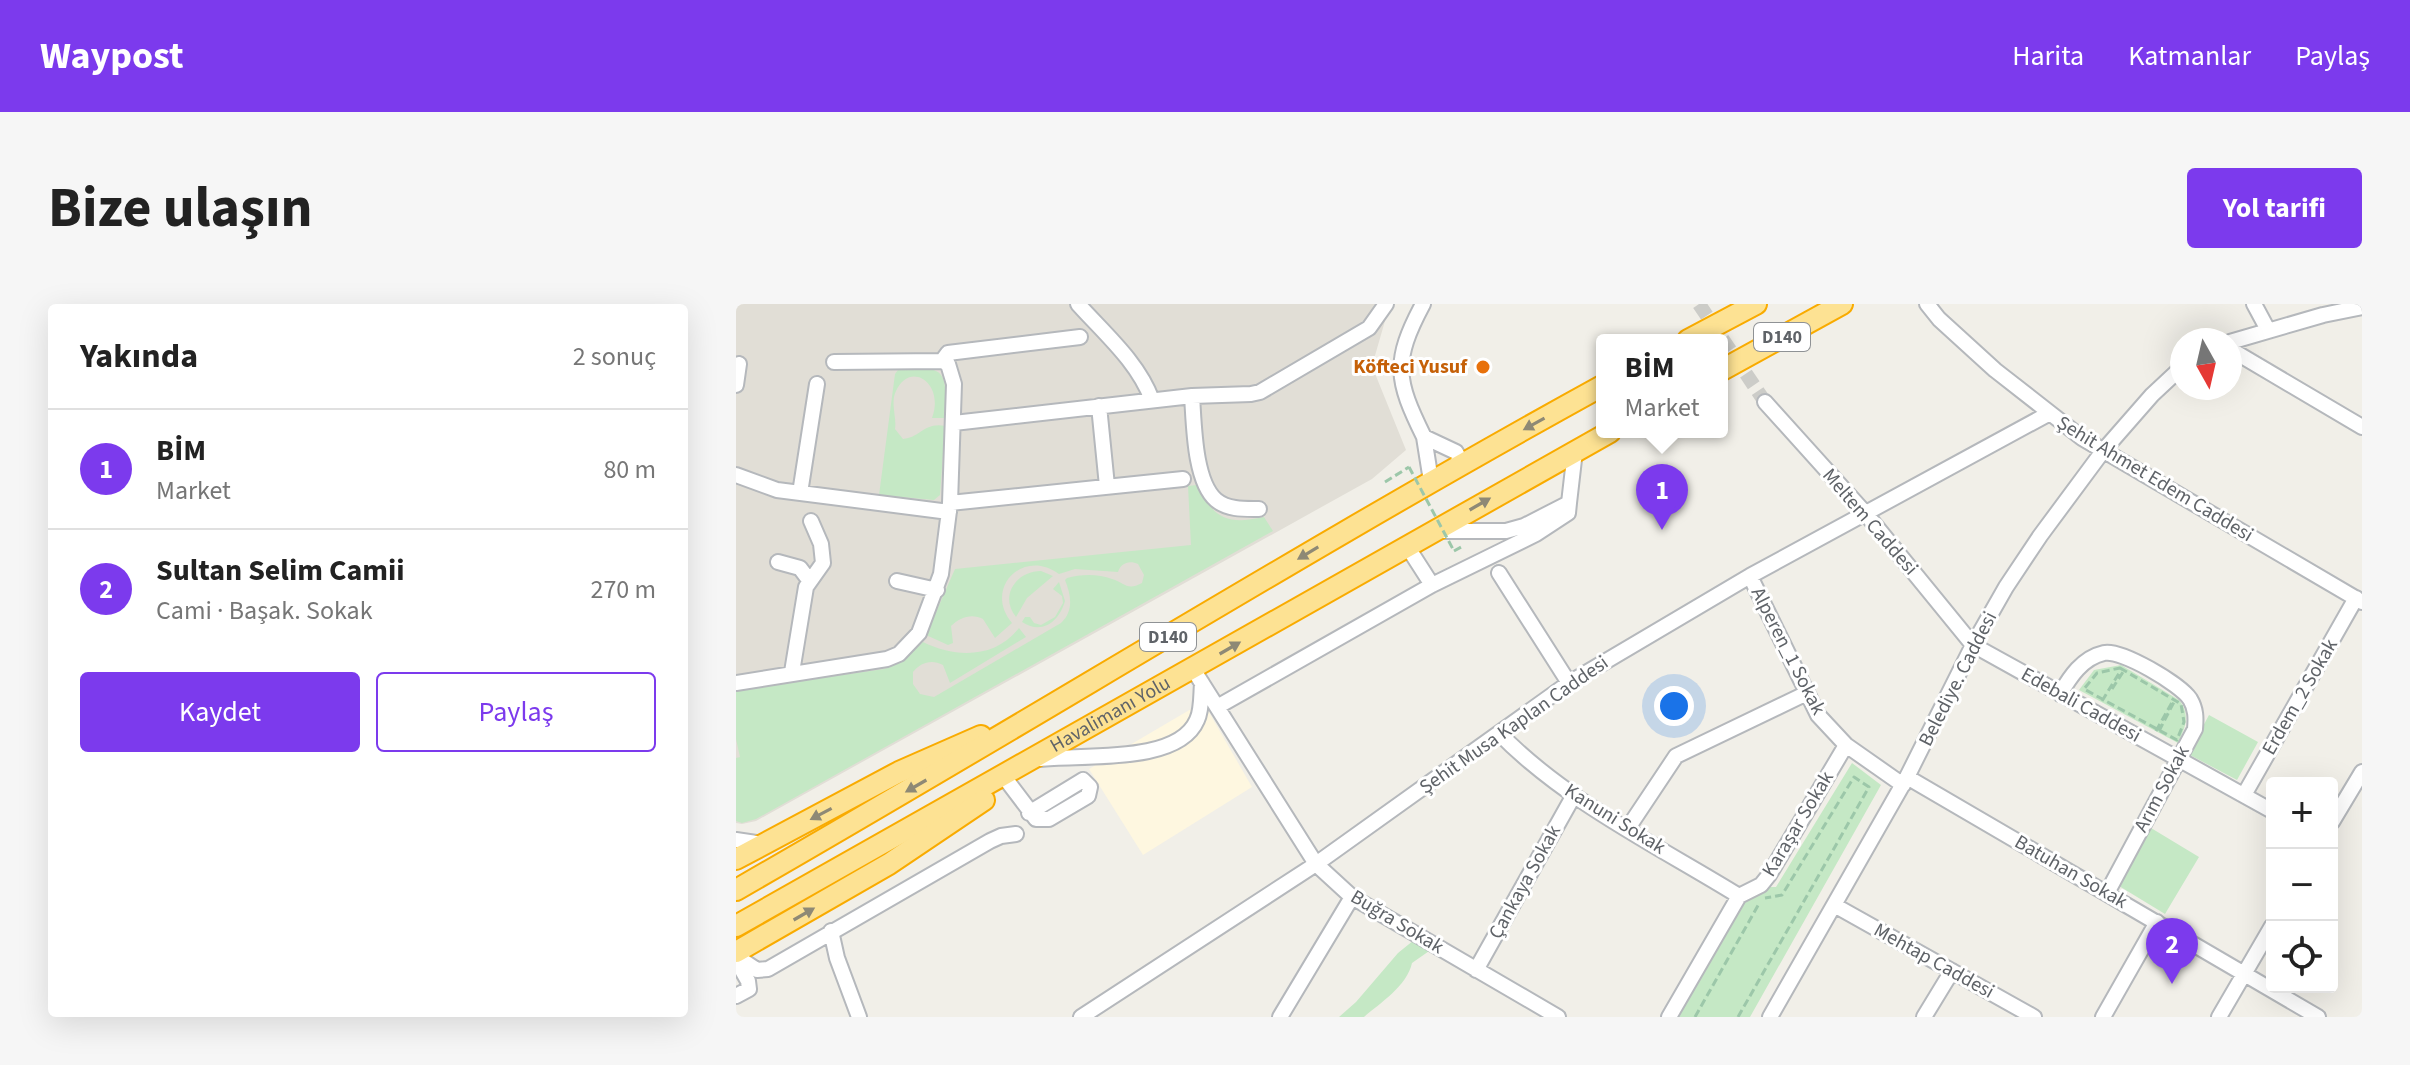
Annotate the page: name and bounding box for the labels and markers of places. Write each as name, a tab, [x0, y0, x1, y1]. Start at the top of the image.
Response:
place label: Köfteci Yusuf	[1353, 353, 1468, 381]
marker: Köfteci Yusuf	[1474, 358, 1492, 376]
pin: 1	[1636, 464, 1688, 530]
pin: 2	[2146, 918, 2198, 984]

